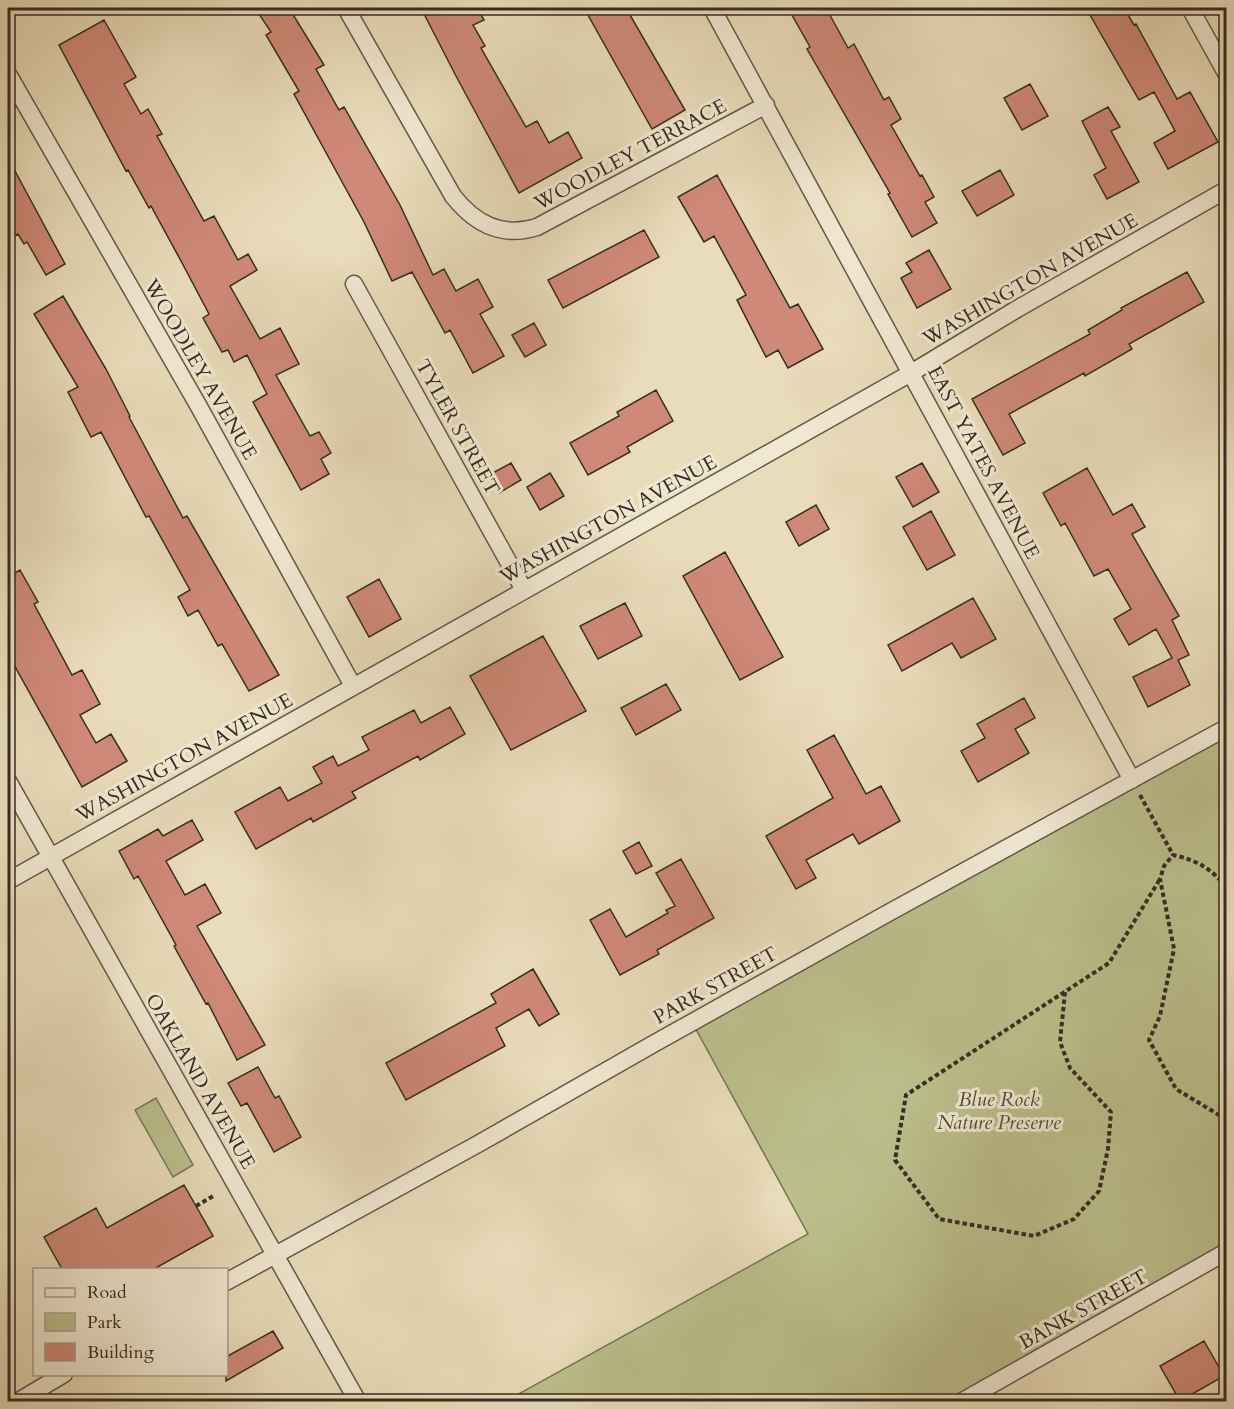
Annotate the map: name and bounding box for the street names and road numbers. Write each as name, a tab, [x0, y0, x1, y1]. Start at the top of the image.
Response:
street label: WOODLEY TERRACE	[528, 92, 731, 217]
street label: WASHINGTON AVENUE	[917, 207, 1143, 353]
street label: WOODLEY AVENUE	[137, 273, 263, 465]
street label: TYLER STREET	[409, 355, 506, 500]
street label: EAST YATES AVENUE	[921, 361, 1046, 564]
street label: WASHINGTON AVENUE	[494, 448, 722, 591]
street label: WASHINGTON AVENUE	[70, 686, 298, 829]
street label: PARK STREET	[648, 940, 782, 1031]
street label: OAKLAND AVENUE	[139, 989, 262, 1174]
street label: BANK STREET	[1014, 1263, 1153, 1356]

